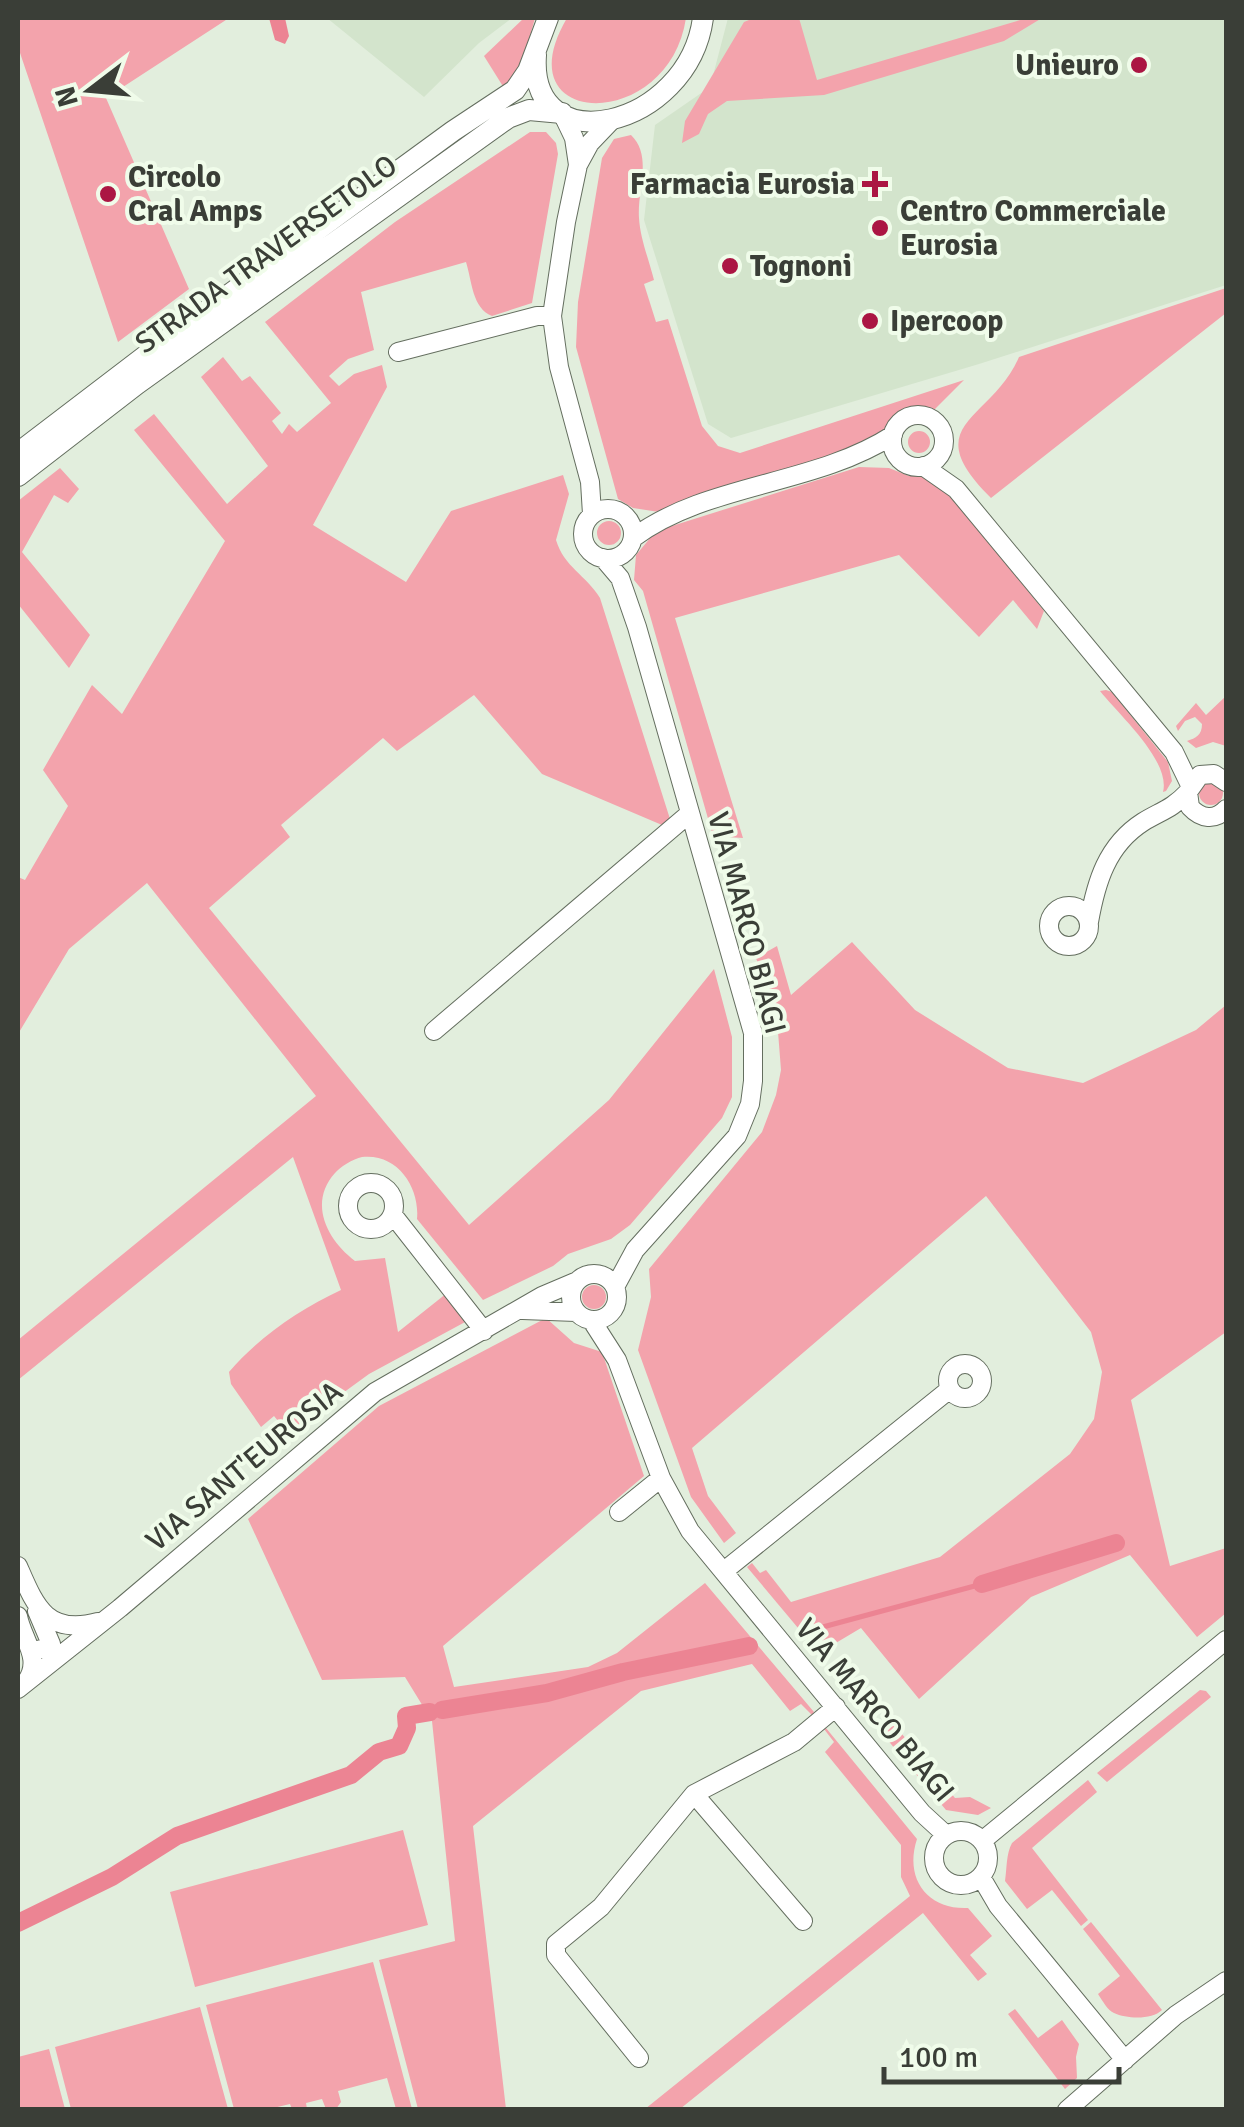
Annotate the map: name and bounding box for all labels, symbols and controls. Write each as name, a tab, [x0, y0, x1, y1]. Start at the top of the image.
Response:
north arrow	[40, 40, 140, 140]
place label: Unieuro	[1015, 47, 1119, 84]
marker: Unieuro	[1128, 54, 1150, 76]
text: N	[48, 83, 86, 111]
street label: STRADA TRAVERSETOLO	[128, 147, 404, 362]
place label: Circolo Cral Amps	[128, 159, 262, 230]
place label: Farmacia Eurosia	[630, 166, 855, 203]
marker: Farmacia Eurosia	[864, 173, 886, 195]
marker: Circolo Cral Amps	[97, 183, 119, 205]
place label: Centro Commerciale Eurosia	[900, 193, 1166, 264]
marker: Centro Commerciale Eurosia	[869, 217, 891, 239]
place label: Tognoni	[750, 248, 852, 285]
marker: Tognoni	[719, 255, 741, 277]
place label: Ipercoop	[890, 303, 1003, 340]
marker: Ipercoop	[859, 310, 881, 332]
street label: VIA MARCO BIAGI	[699, 808, 794, 1038]
street label: VIA SANT'EUROSIA	[138, 1373, 350, 1559]
street label: VIA MARCO BIAGI	[787, 1611, 962, 1810]
scale bar	[884, 2022, 1119, 2084]
text: 100 m	[899, 2039, 978, 2076]

